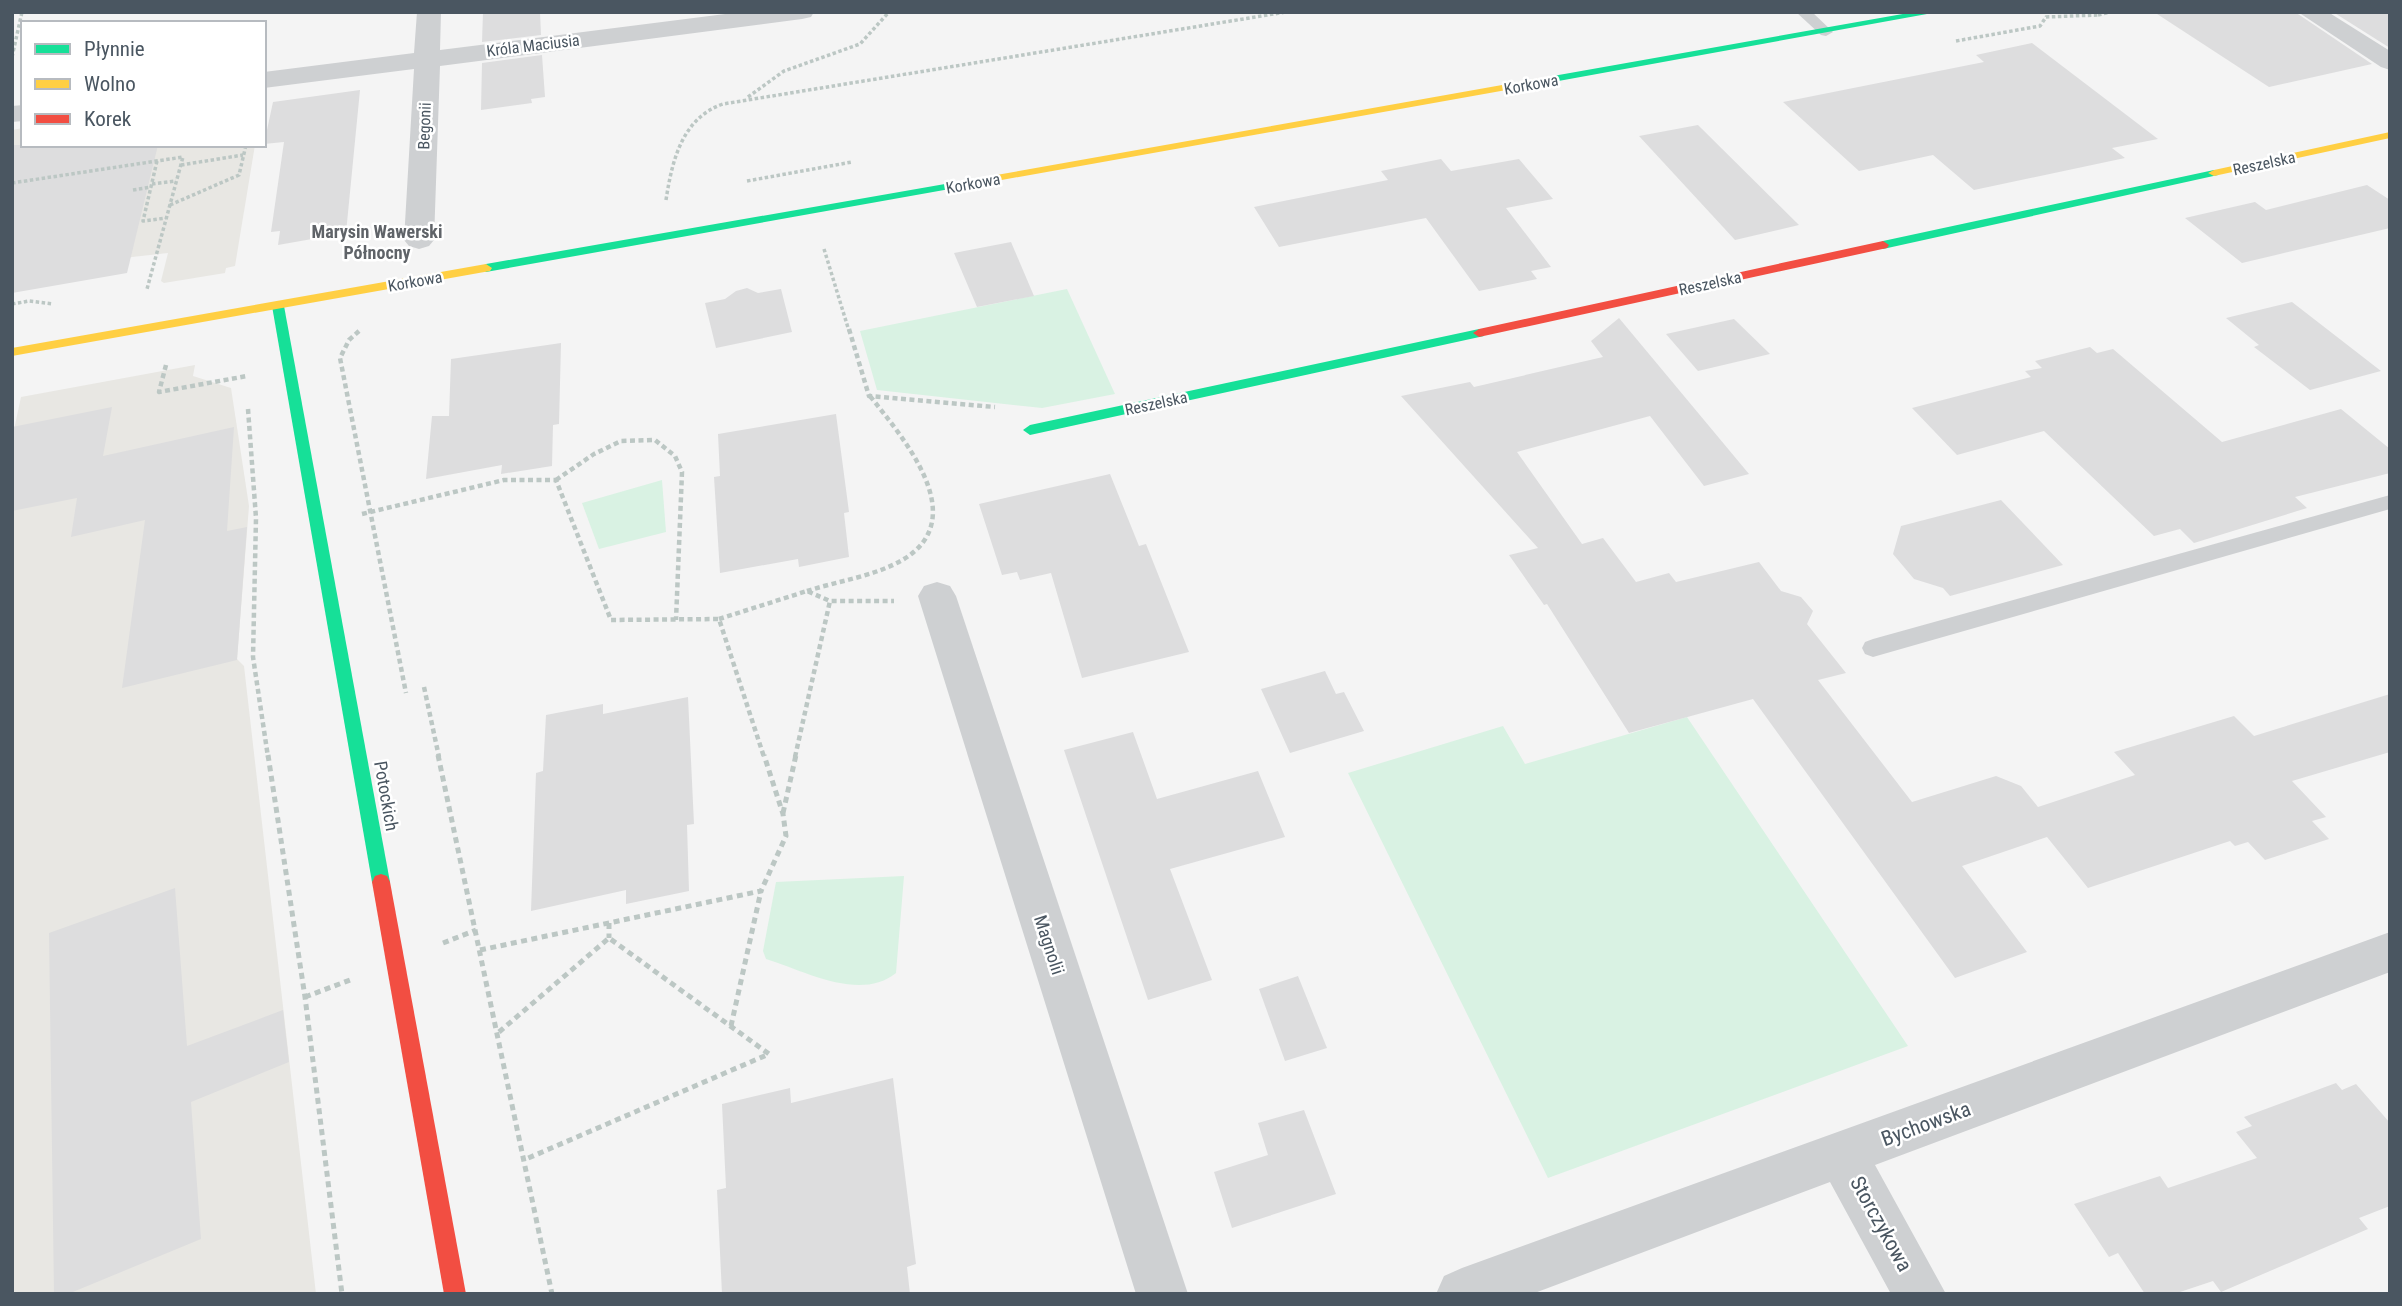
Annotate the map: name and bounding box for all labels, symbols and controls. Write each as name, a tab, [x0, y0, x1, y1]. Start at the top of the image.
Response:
legend	[21, 21, 266, 147]
street label: Króla Maciusia	[485, 30, 581, 61]
text: Płynnie	[84, 37, 145, 61]
street label: Korkowa	[1502, 70, 1560, 99]
text: Wolno	[84, 72, 136, 96]
street label: Begonii	[414, 102, 435, 150]
text: Korek	[84, 107, 132, 131]
street label: Reszelska	[2231, 148, 2297, 179]
street label: Korkowa	[944, 169, 1002, 198]
district label: Marysin Wawerski Północny	[312, 221, 442, 263]
street label: Korkowa	[386, 267, 444, 296]
street label: Reszelska	[1677, 268, 1743, 299]
street label: Reszelska	[1123, 388, 1189, 419]
street label: Potockich	[370, 759, 403, 833]
street label: Magnolii	[1030, 912, 1069, 977]
street label: Bychowska	[1878, 1097, 1974, 1151]
street label: Storczykowa	[1845, 1172, 1917, 1276]

